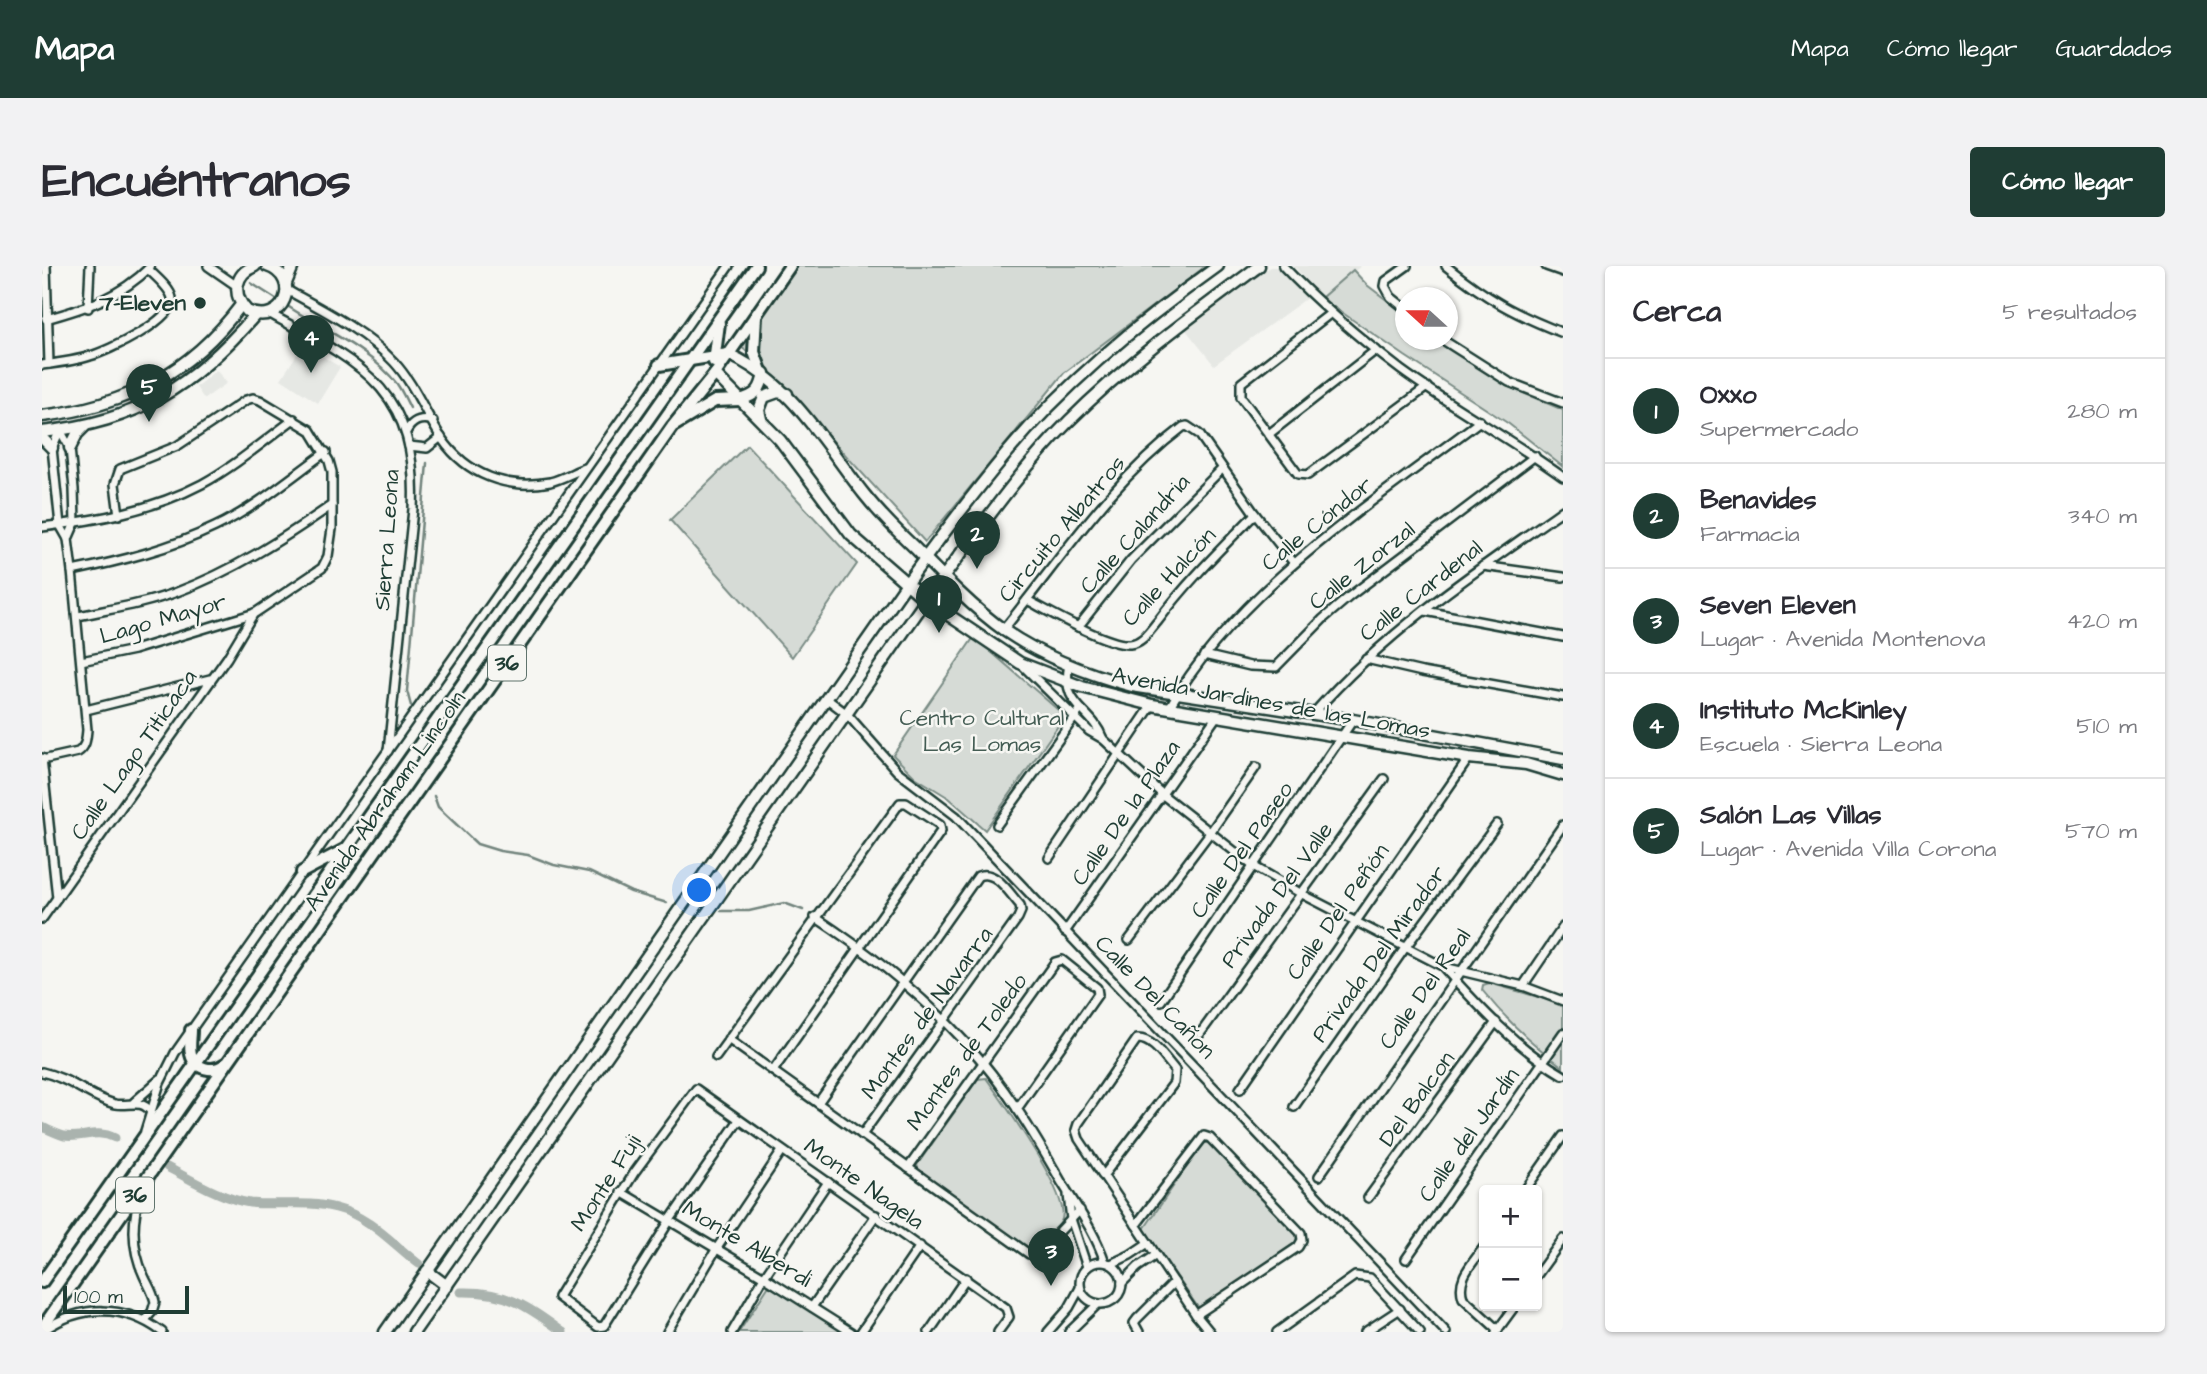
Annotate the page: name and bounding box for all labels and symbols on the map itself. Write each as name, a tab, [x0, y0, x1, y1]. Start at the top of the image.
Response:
place label: 7-Eleven	[98, 287, 186, 319]
north arrow	[1395, 287, 1458, 350]
marker: 7-Eleven	[192, 295, 208, 311]
pin: 4	[288, 315, 334, 373]
pin: 5	[126, 364, 172, 422]
street label: Circuito Albatros	[991, 449, 1133, 609]
street label: Calle Calandria	[1072, 467, 1198, 601]
street label: Sierra Leona	[366, 468, 408, 612]
street label: Calle Cóndor	[1254, 469, 1380, 579]
pin: 2	[954, 511, 1000, 569]
street label: Calle Zorzal	[1302, 514, 1422, 618]
street label: Calle Halcón	[1115, 520, 1223, 634]
street label: Calle Cardenal	[1353, 533, 1489, 649]
pin: 1	[916, 575, 962, 633]
street label: Lago Mayor	[96, 586, 231, 653]
road number: 36	[488, 646, 526, 680]
street label: Avenida Jardines de las Lomas	[1109, 659, 1433, 747]
street label: Calle Lago Titicaca	[63, 663, 206, 847]
street label: Avenida Abraham Lincoln	[297, 684, 473, 918]
park label: Centro Cultural Las Lomas	[900, 702, 1064, 760]
street label: Calle De la Plaza	[1064, 734, 1188, 892]
street label: Calle Del Paseo	[1183, 775, 1301, 925]
street label: Privada Del Valle	[1213, 816, 1341, 974]
street label: Calle Del Peñón	[1279, 837, 1397, 987]
street label: Privada Del Mirador	[1304, 859, 1454, 1049]
your location	[682, 873, 716, 907]
street label: Montes de Navarra	[853, 920, 1001, 1106]
street label: Calle Del Real	[1371, 922, 1479, 1056]
street label: Calle Del Cañon	[1088, 928, 1222, 1066]
street label: Montes de Toledo	[899, 967, 1035, 1137]
street label: Del Balcon	[1371, 1045, 1463, 1153]
street label: Calle del Jardín	[1411, 1061, 1527, 1209]
street label: Monte Fuji	[563, 1128, 650, 1238]
street label: Monte Nagela	[797, 1131, 931, 1238]
road number: 36	[116, 1178, 154, 1212]
street label: Monte Alberdi	[676, 1193, 818, 1296]
pin: 3	[1028, 1228, 1074, 1286]
scale bar	[63, 1283, 189, 1315]

